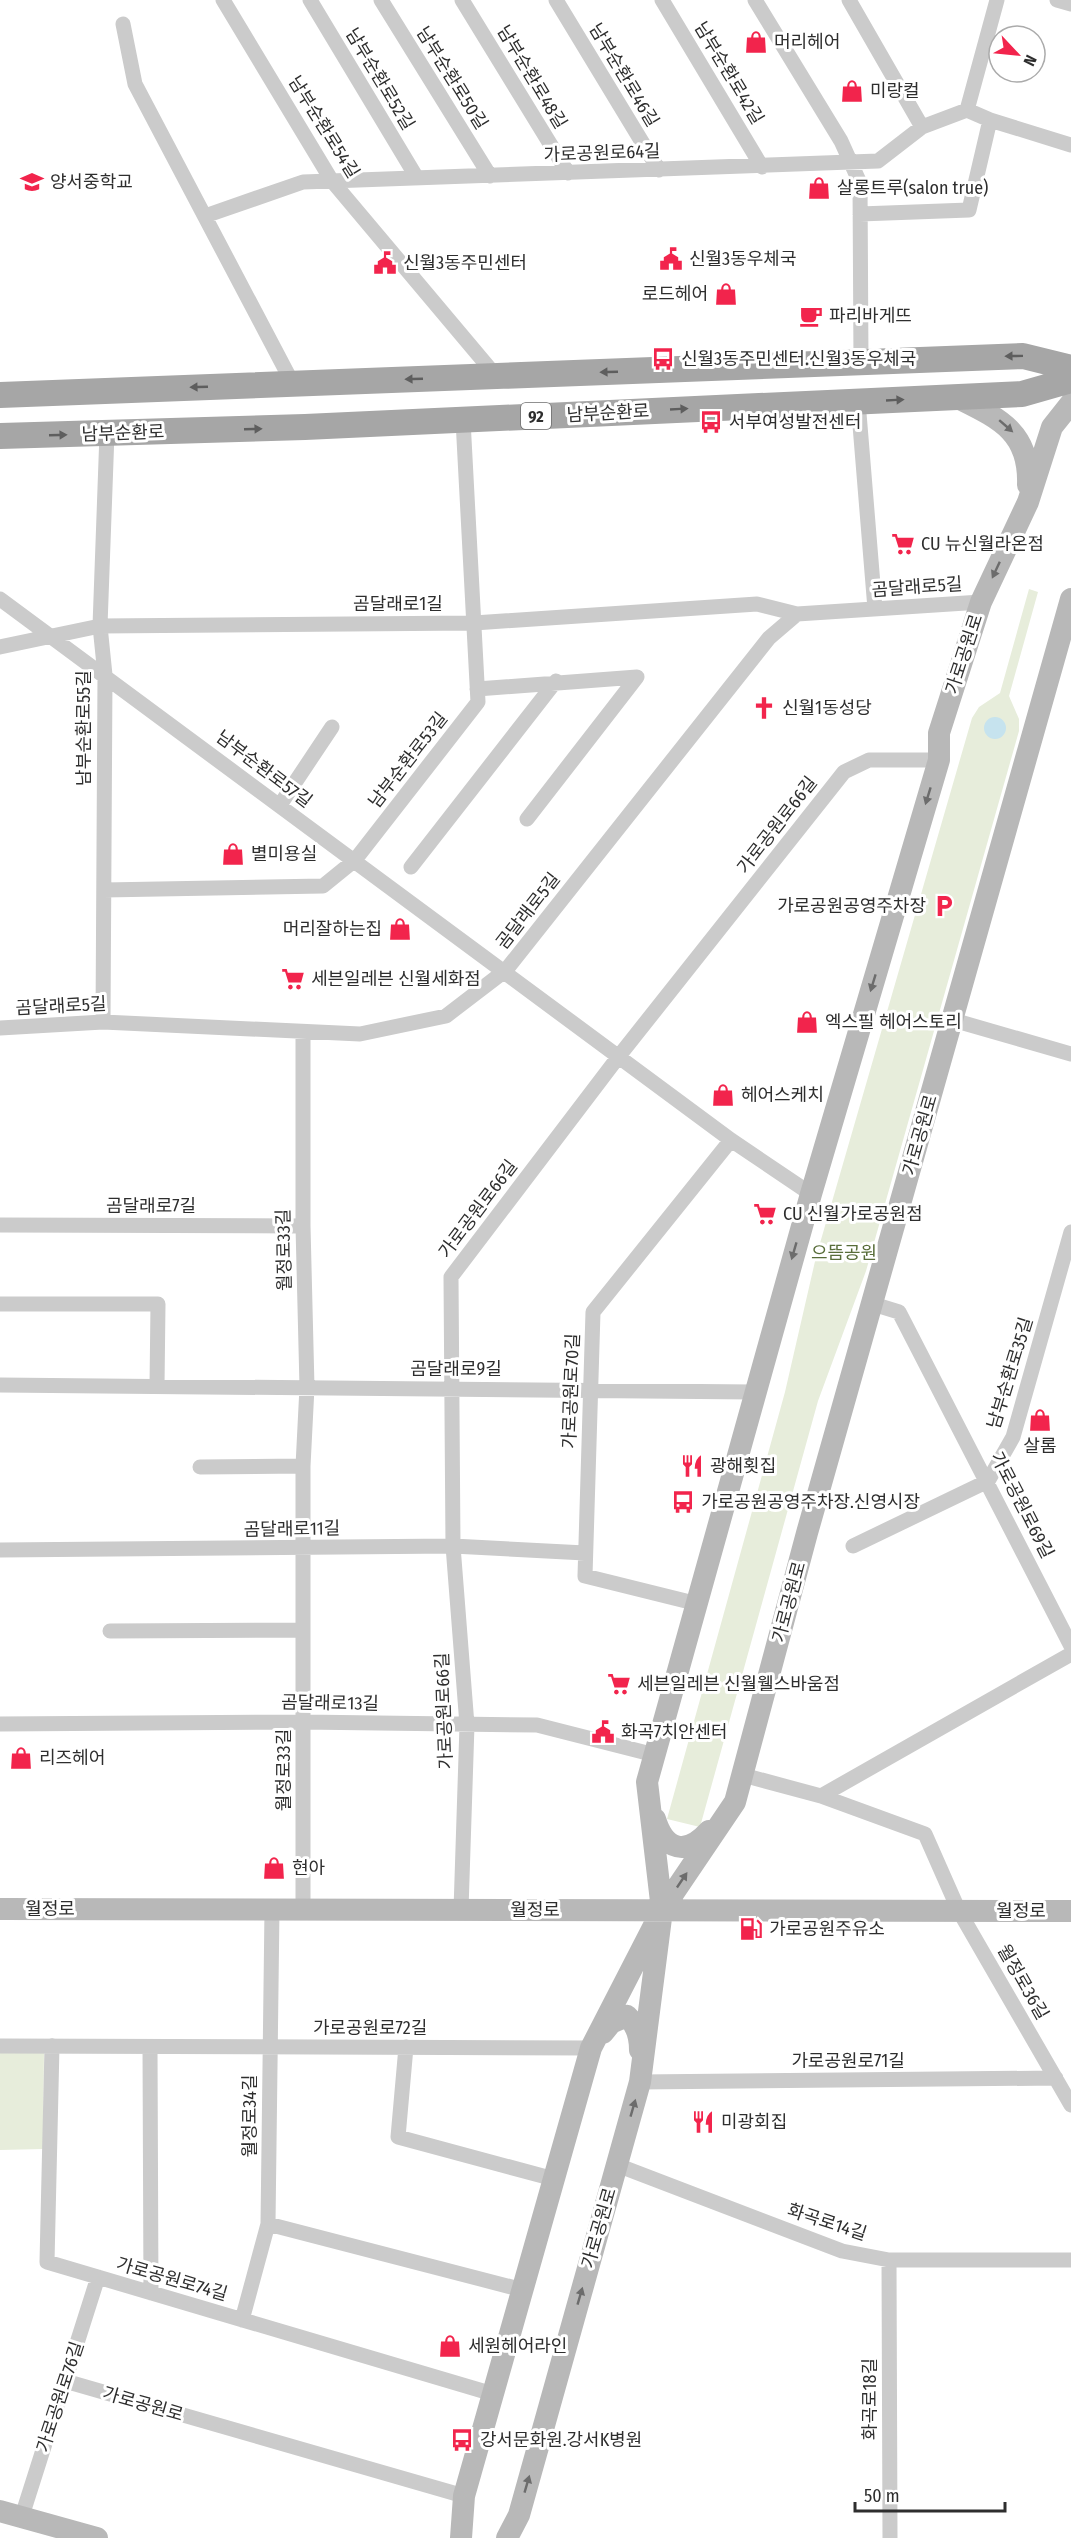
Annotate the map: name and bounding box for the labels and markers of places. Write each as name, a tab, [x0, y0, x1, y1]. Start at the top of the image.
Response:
shop icon: 머리헤어	[743, 29, 769, 55]
place label: 머리헤어	[774, 31, 840, 53]
shop icon: 미랑컬	[839, 78, 865, 104]
place label: 미랑컬	[870, 80, 920, 102]
school or university icon: 양서중학교	[19, 169, 45, 195]
place label: 양서중학교	[50, 171, 133, 193]
shop icon: 살롱트루(salon true)	[806, 175, 832, 201]
place label: 살롱트루(salon true)	[837, 177, 988, 199]
public building icon: 신월3동우체국	[658, 246, 684, 272]
place label: 신월3동우체국	[689, 248, 796, 270]
public building icon: 신월3동주민센터	[372, 250, 398, 276]
place label: 신월3동주민센터	[403, 252, 527, 274]
shop icon: 로드헤어	[713, 281, 739, 307]
place label: 로드헤어	[642, 283, 708, 305]
cafe icon: 파리바게뜨	[798, 303, 824, 329]
place label: 파리바게뜨	[829, 305, 912, 327]
bus stop icon: 신월3동주민센터.신월3동우체국	[650, 346, 676, 372]
place label: 신월3동주민센터.신월3동우체국	[681, 348, 916, 370]
bus stop icon: 서부여성발전센터	[698, 409, 724, 435]
place label: 서부여성발전센터	[729, 411, 861, 433]
supermarket icon: CU 뉴신월라온점	[890, 531, 916, 557]
place label: CU 뉴신월라온점	[921, 533, 1044, 555]
church icon: 신월1동성당	[751, 695, 777, 721]
place label: 신월1동성당	[782, 697, 872, 719]
shop icon: 별미용실	[220, 841, 246, 867]
place label: 별미용실	[251, 843, 317, 865]
parking icon: 가로공원공영주차장	[931, 893, 957, 919]
place label: 가로공원공영주차장	[777, 895, 926, 917]
shop icon: 머리잘하는집	[387, 916, 413, 942]
place label: 머리잘하는집	[283, 918, 382, 940]
supermarket icon: 세븐일레븐 신월세화점	[280, 966, 306, 992]
place label: 세븐일레븐 신월세화점	[311, 968, 481, 990]
shop icon: 엑스필 헤어스토리	[794, 1009, 820, 1035]
place label: 엑스필 헤어스토리	[825, 1011, 962, 1033]
shop icon: 헤어스케치	[710, 1082, 736, 1108]
place label: 헤어스케치	[741, 1084, 824, 1106]
supermarket icon: CU 신월가로공원점	[752, 1201, 778, 1227]
place label: CU 신월가로공원점	[783, 1203, 923, 1225]
shop icon: 살롬	[1027, 1407, 1053, 1433]
place label: 살롬	[1023, 1435, 1057, 1457]
restaurant icon: 광해횟집	[679, 1453, 705, 1479]
place label: 광해횟집	[710, 1455, 776, 1477]
bus stop icon: 가로공원공영주차장.신영시장	[670, 1489, 696, 1515]
place label: 가로공원공영주차장.신영시장	[701, 1491, 920, 1513]
supermarket icon: 세븐일레븐 신월웰스바움점	[606, 1671, 632, 1697]
place label: 세븐일레븐 신월웰스바움점	[637, 1673, 840, 1695]
public building icon: 화곡7치안센터	[590, 1719, 616, 1745]
place label: 화곡7치안센터	[621, 1721, 728, 1743]
shop icon: 리즈헤어	[8, 1745, 34, 1771]
place label: 리즈헤어	[39, 1747, 105, 1769]
shop icon: 현아	[261, 1855, 287, 1881]
place label: 현아	[292, 1857, 326, 1879]
fuel station icon: 가로공원주유소	[738, 1916, 764, 1942]
place label: 가로공원주유소	[769, 1918, 885, 1940]
restaurant icon: 미광회집	[690, 2109, 716, 2135]
place label: 미광회집	[721, 2111, 787, 2133]
shop icon: 세원헤어라인	[437, 2333, 463, 2359]
place label: 세원헤어라인	[468, 2335, 567, 2357]
bus stop icon: 강서문화원.강서K병원	[449, 2427, 475, 2453]
place label: 강서문화원.강서K병원	[480, 2429, 642, 2451]

